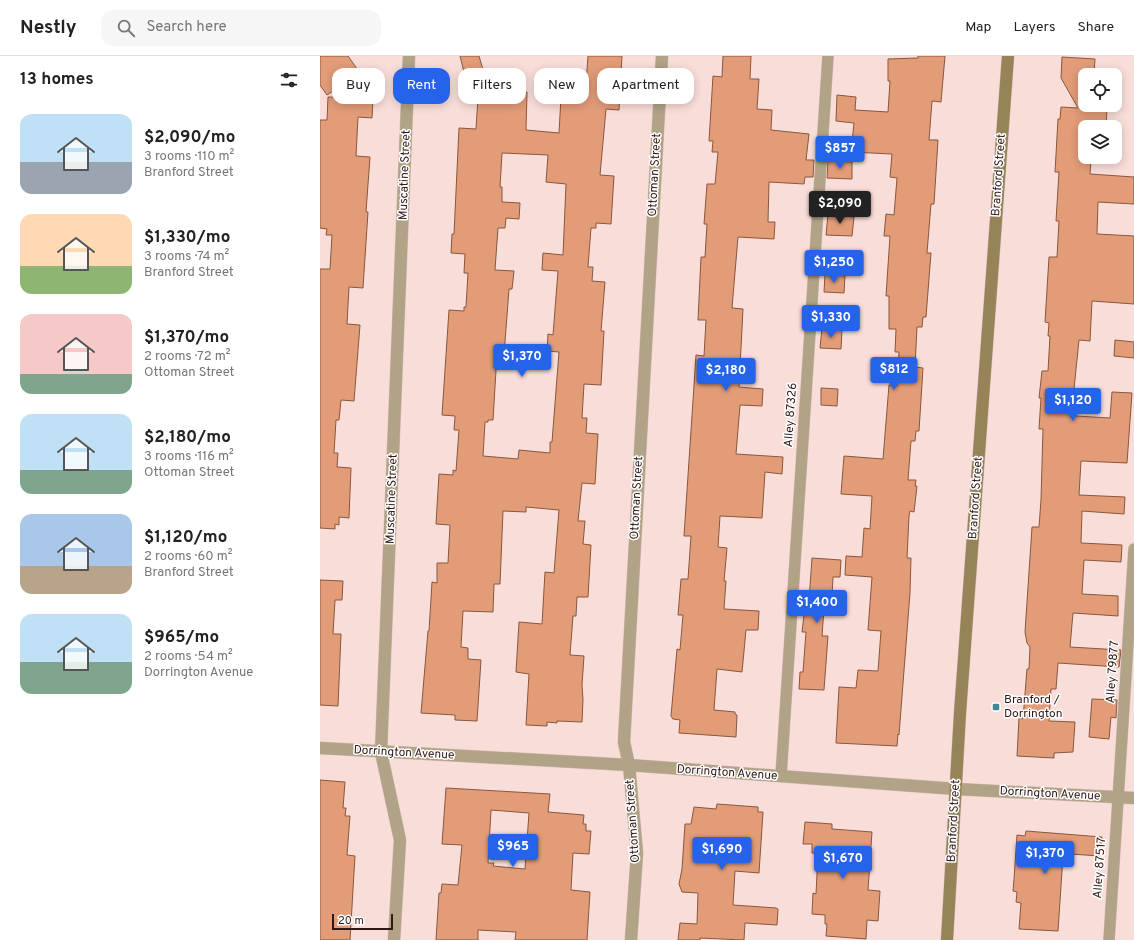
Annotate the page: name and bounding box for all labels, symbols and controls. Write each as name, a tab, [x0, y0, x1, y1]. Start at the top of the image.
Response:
search box	[101, 10, 381, 46]
text: Nestly	[20, 16, 77, 40]
icon: search	[115, 17, 137, 39]
text: Search here	[147, 18, 227, 37]
text: Map	[965, 19, 991, 36]
text: Layers	[1013, 19, 1055, 36]
text: Share	[1077, 19, 1114, 36]
chip: Buy	[332, 68, 385, 104]
chip: Rent	[393, 68, 450, 104]
chip: Filters	[458, 68, 526, 104]
chip: New	[534, 68, 589, 104]
chip: Apartment	[597, 68, 694, 104]
map controls	[1078, 68, 1122, 164]
button: locate	[1078, 68, 1122, 112]
text: 13 homes	[20, 69, 94, 91]
icon: filters	[278, 69, 300, 91]
button: layers	[1078, 120, 1122, 164]
text: $2,090/mo	[144, 127, 235, 149]
street label: Muscatine Street	[395, 129, 415, 221]
icon: home	[52, 130, 100, 178]
street label: Ottoman Street	[645, 133, 665, 217]
street label: Branford Street	[988, 133, 1010, 217]
pin: $857	[816, 136, 864, 170]
text: $857	[825, 141, 855, 157]
text: 3 rooms · 110 m²	[144, 149, 234, 165]
text: Branford Street	[144, 165, 234, 181]
pin: $2,090	[807, 191, 873, 225]
text: $2,090	[818, 196, 862, 212]
text: $1,330/mo	[144, 227, 230, 249]
icon: home	[52, 230, 100, 278]
text: 3 rooms · 74 m²	[144, 249, 229, 265]
pin: $1,250	[801, 250, 867, 284]
text: $1,250	[814, 255, 854, 271]
text: Branford Street	[144, 265, 234, 281]
pin: $1,330	[798, 305, 864, 339]
text: $1,330	[811, 310, 851, 326]
text: $1,370/mo	[144, 327, 229, 349]
icon: home	[52, 330, 100, 378]
pin: $1,370	[489, 344, 555, 378]
text: 2 rooms · 72 m²	[144, 349, 230, 365]
text: $1,370	[502, 349, 542, 365]
pin: $812	[870, 357, 918, 391]
pin: $2,180	[693, 358, 759, 392]
text: $812	[879, 362, 909, 378]
text: $2,180	[706, 363, 746, 379]
text: Ottoman Street	[144, 365, 234, 381]
street label: Alley 87326	[781, 382, 801, 448]
pin: $1,120	[1040, 388, 1106, 422]
text: $1,120	[1054, 393, 1092, 409]
text: $2,180/mo	[144, 427, 231, 449]
icon: home	[52, 430, 100, 478]
text: 3 rooms · 116 m²	[144, 449, 234, 465]
street label: Muscatine Street	[382, 453, 402, 545]
street label: Ottoman Street	[627, 456, 647, 540]
street label: Branford Street	[965, 456, 987, 540]
text: Ottoman Street	[144, 465, 234, 481]
text: $1,120/mo	[144, 527, 227, 549]
icon: home	[52, 530, 100, 578]
text: 2 rooms · 60 m²	[144, 549, 233, 565]
text: Branford Street	[144, 565, 234, 581]
pin: $1,400	[784, 590, 850, 624]
text: $1,400	[796, 595, 838, 611]
text: $965/mo	[144, 627, 219, 649]
icon: home	[52, 630, 100, 678]
street label: Alley 79877	[1103, 640, 1123, 704]
text: 2 rooms · 54 m²	[144, 649, 233, 665]
text: Dorrington Avenue	[144, 665, 253, 681]
place label: Branford / Dorrington	[1004, 692, 1062, 722]
marker: Branford / Dorrington	[991, 702, 1001, 712]
street label: Dorrington Avenue	[353, 742, 455, 764]
street label: Dorrington Avenue	[676, 761, 778, 785]
street label: Ottoman Street	[622, 779, 644, 863]
street label: Branford Street	[944, 779, 964, 863]
street label: Dorrington Avenue	[999, 783, 1101, 805]
pin: $965	[489, 834, 537, 868]
pin: $1,690	[689, 837, 755, 871]
street label: Alley 87517	[1090, 837, 1110, 899]
text: $965	[497, 839, 529, 855]
pin: $1,370	[1012, 841, 1078, 875]
text: $1,690	[701, 842, 743, 858]
pin: $1,670	[810, 846, 876, 880]
text: $1,370	[1025, 846, 1065, 862]
text: $1,670	[823, 851, 863, 867]
scale bar	[332, 912, 393, 931]
text: 20 m	[338, 914, 364, 928]

